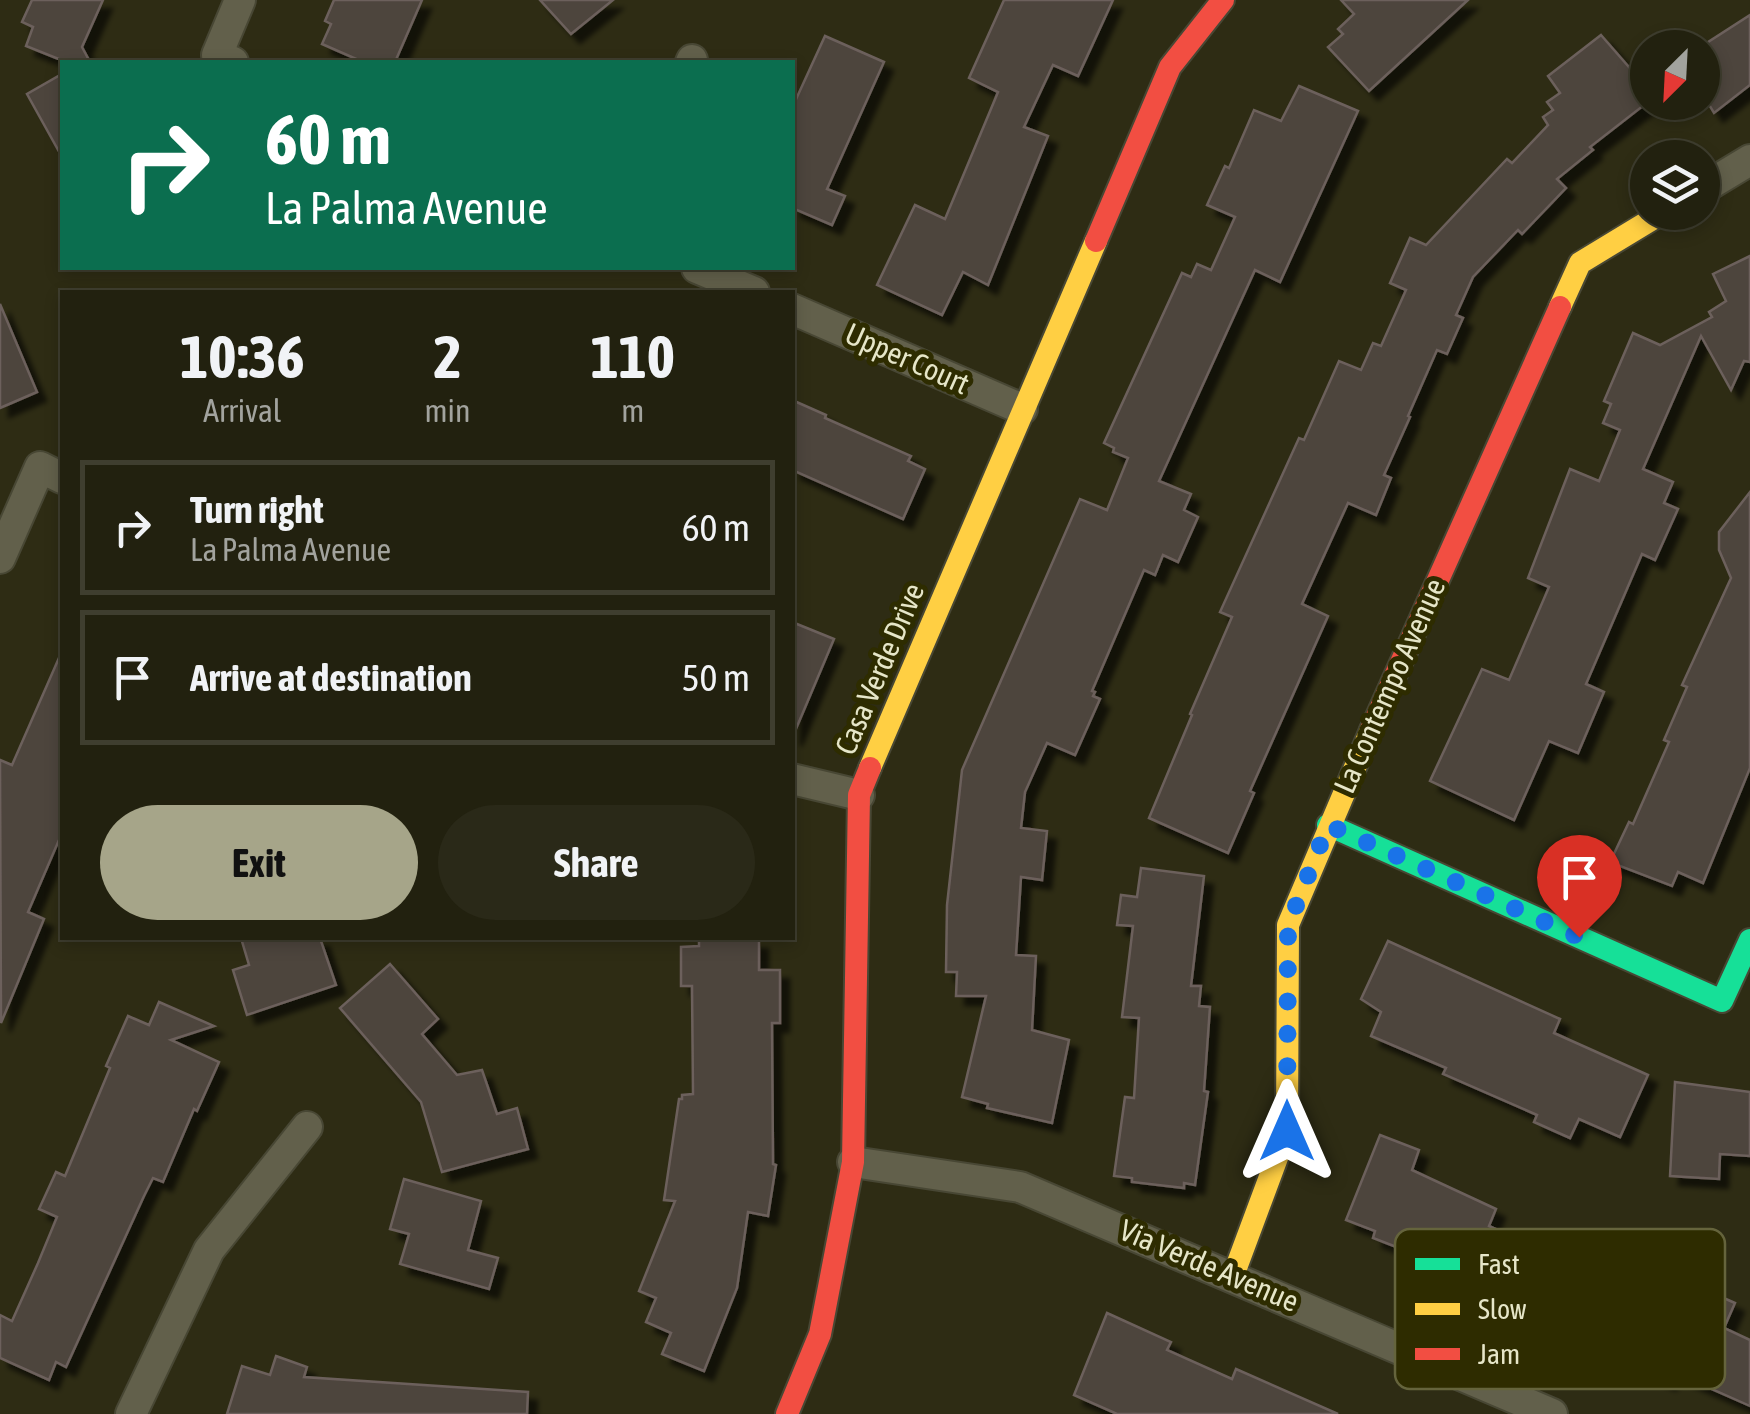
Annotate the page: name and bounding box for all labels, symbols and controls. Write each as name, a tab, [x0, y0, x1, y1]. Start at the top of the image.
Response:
north arrow	[1630, 30, 1720, 120]
map controls	[1630, 30, 1720, 230]
text: 60 m	[265, 99, 391, 179]
icon: right	[100, 100, 230, 230]
button: layers	[1630, 140, 1720, 230]
text: La Palma Avenue	[265, 182, 548, 234]
street label: Upper Court	[840, 316, 975, 400]
text: 10:36	[180, 322, 305, 391]
text: 2	[433, 322, 462, 391]
text: 110	[590, 322, 675, 391]
text: Arrival	[203, 392, 281, 429]
text: min	[425, 392, 470, 429]
text: m	[621, 392, 644, 429]
text: Turn right	[190, 488, 324, 531]
icon: right	[105, 500, 160, 555]
text: 60 m	[682, 506, 750, 549]
text: La Palma Avenue	[190, 531, 391, 568]
street label: La Contempo Avenue	[1327, 573, 1452, 798]
street label: Casa Verde Drive	[828, 578, 930, 759]
icon: arrive	[105, 650, 160, 705]
text: Arrive at destination	[190, 656, 472, 699]
text: 50 m	[682, 656, 750, 699]
button: Exit	[100, 805, 418, 920]
button: Share	[438, 805, 755, 920]
pin	[1537, 835, 1622, 938]
icon: arrive	[1552, 850, 1607, 905]
position arrow	[1235, 1079, 1339, 1183]
street label: Via Verde Avenue	[1115, 1212, 1304, 1318]
legend	[1395, 1229, 1725, 1389]
text: Fast	[1478, 1248, 1520, 1280]
text: Slow	[1478, 1293, 1527, 1325]
text: Jam	[1478, 1338, 1520, 1370]

